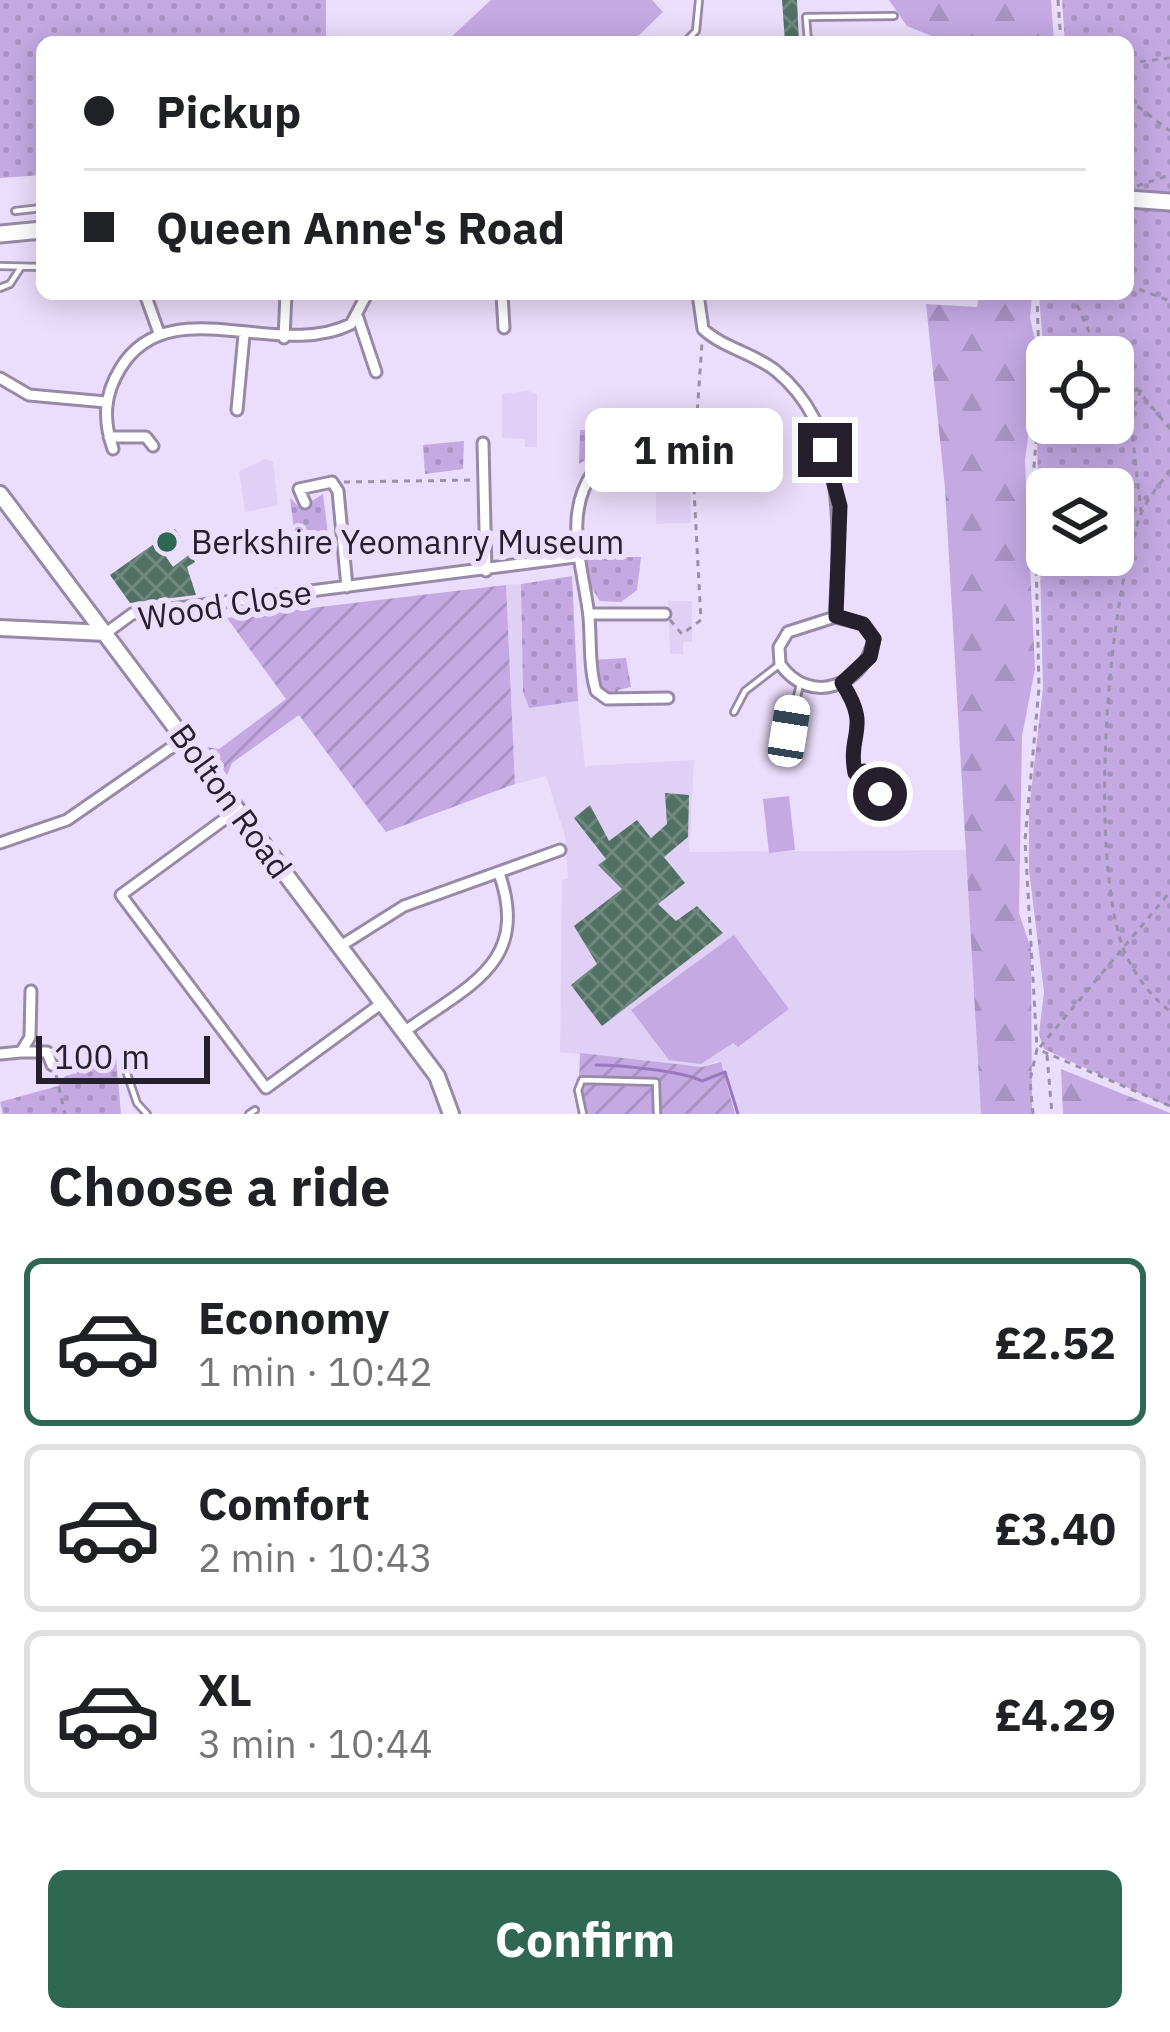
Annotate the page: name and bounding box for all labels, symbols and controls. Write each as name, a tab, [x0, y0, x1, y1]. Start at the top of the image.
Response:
text: Pickup	[156, 82, 301, 140]
text: Queen Anne's Road	[156, 198, 565, 256]
map controls	[1026, 336, 1134, 576]
button: locate	[1026, 336, 1134, 444]
callout: 1 min	[585, 408, 783, 492]
route end	[798, 423, 852, 477]
text: 1 min	[633, 424, 735, 475]
button: layers	[1026, 468, 1134, 576]
place label: Berkshire Yeomanry Museum	[191, 520, 624, 563]
marker: Berkshire Yeomanry Museum	[154, 529, 180, 555]
street label: Wood Close	[135, 570, 315, 639]
car	[766, 693, 812, 769]
street label: Bolton Road	[161, 715, 302, 887]
route start	[853, 767, 907, 821]
scale bar	[36, 1030, 210, 1083]
text: 100 m	[54, 1035, 150, 1078]
text: Choose a ride	[48, 1151, 390, 1221]
icon: car	[54, 1288, 162, 1396]
text: Economy	[198, 1288, 389, 1346]
text: £2.52	[995, 1313, 1116, 1371]
text: 1 min · 10:42	[198, 1346, 433, 1397]
icon: car	[54, 1474, 162, 1582]
text: Comfort	[198, 1474, 370, 1532]
text: £3.40	[995, 1499, 1116, 1557]
text: 2 min · 10:43	[198, 1532, 433, 1583]
icon: car	[54, 1660, 162, 1768]
text: XL	[198, 1660, 252, 1718]
text: £4.29	[995, 1685, 1116, 1743]
text: 3 min · 10:44	[198, 1718, 433, 1769]
button: Confirm	[48, 1870, 1122, 2008]

